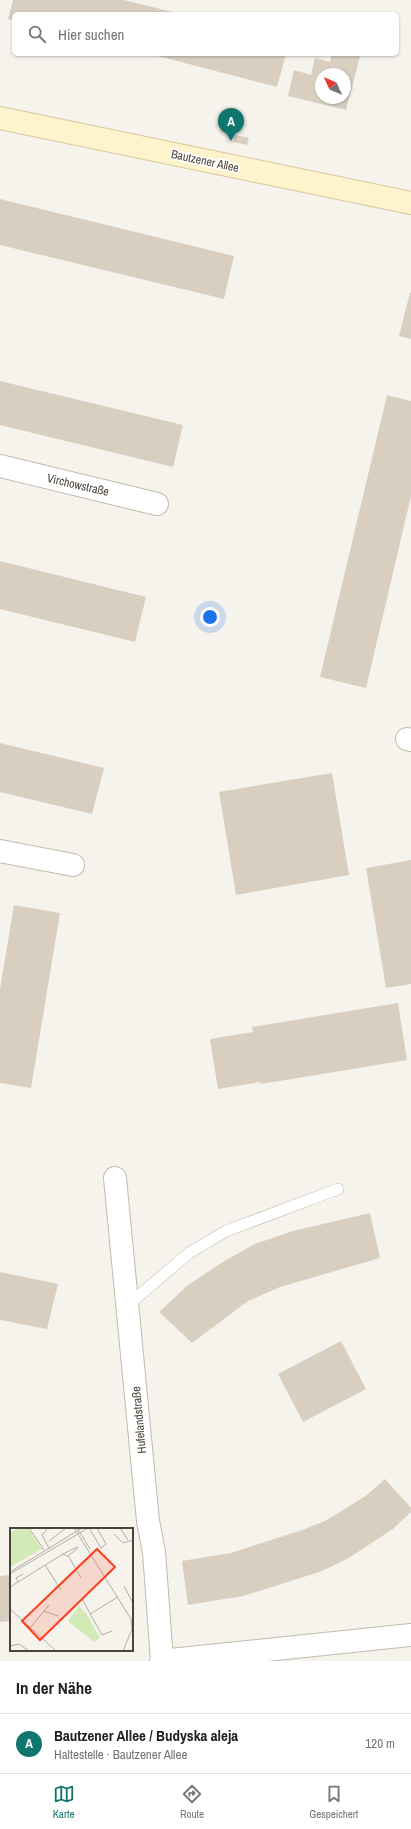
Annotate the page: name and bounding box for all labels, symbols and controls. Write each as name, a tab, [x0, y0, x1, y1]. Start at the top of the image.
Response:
search box	[12, 12, 399, 56]
icon: search	[26, 23, 48, 45]
text: Hier suchen	[58, 24, 124, 45]
north arrow	[315, 68, 351, 104]
pin: A	[218, 108, 244, 141]
street label: Bautzener Allee	[170, 146, 240, 176]
street label: Virchowstraße	[45, 470, 111, 500]
your location	[200, 607, 220, 627]
street label: Hufelandstraße	[128, 1386, 150, 1454]
inset map	[10, 1528, 133, 1651]
text: In der Nähe	[16, 1676, 92, 1699]
text: Bautzener Allee / Budyska aleja	[54, 1725, 238, 1746]
text: A	[25, 1735, 33, 1752]
text: 120 m	[365, 1735, 395, 1752]
text: Haltestelle · Bautzener Allee	[54, 1746, 187, 1763]
tab: Karte	[53, 1783, 75, 1821]
tab: Route	[180, 1783, 204, 1821]
tab: Gespeichert	[309, 1783, 358, 1821]

